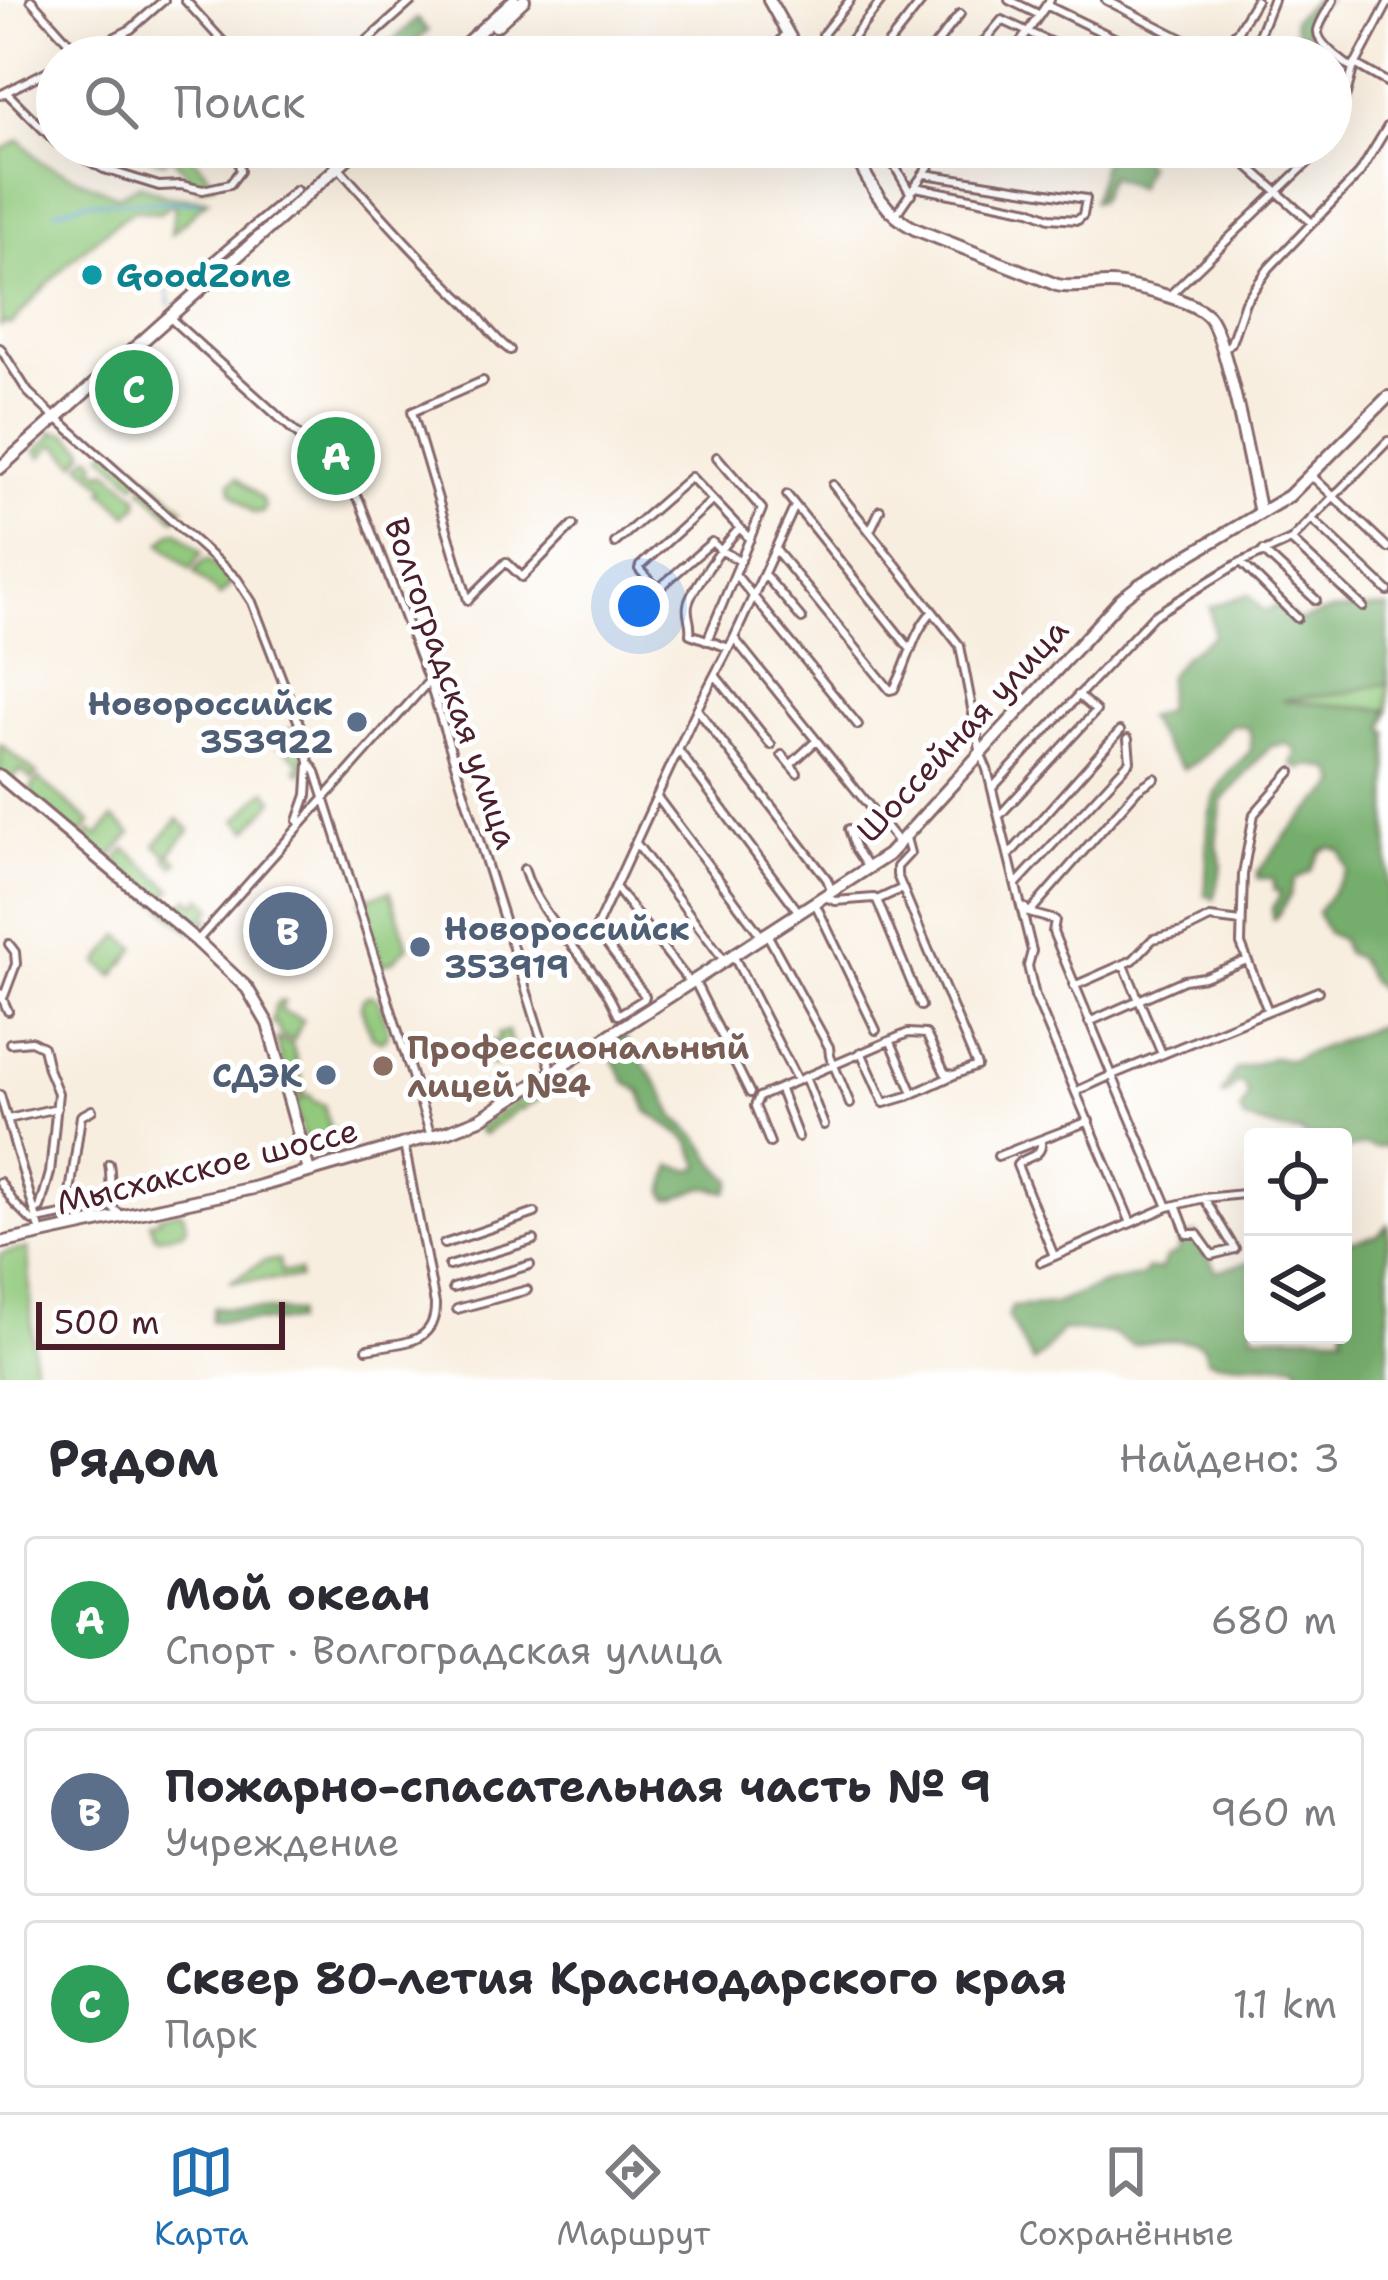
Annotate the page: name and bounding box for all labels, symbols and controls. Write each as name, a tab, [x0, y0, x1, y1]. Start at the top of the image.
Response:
search box	[36, 36, 1352, 168]
icon: search	[78, 69, 144, 135]
text: Поиск	[174, 72, 305, 132]
place label: GoodZone	[116, 253, 292, 298]
marker: GoodZone	[79, 262, 105, 288]
pin: C	[95, 344, 173, 434]
pin: A	[297, 411, 375, 501]
street label: Волгоградская улица	[374, 512, 529, 855]
your location	[609, 576, 669, 636]
street label: Шоссейная улица	[846, 608, 1078, 852]
place label: Новороссийск 353922	[87, 681, 333, 764]
marker: Новороссийск 353922	[344, 709, 370, 735]
pin: B	[249, 886, 327, 976]
place label: Новороссийск 353919	[444, 906, 690, 989]
marker: Новороссийск 353919	[407, 934, 433, 960]
place label: Профессиональный лицей №4	[407, 1025, 749, 1108]
place label: СДЭК	[212, 1053, 302, 1098]
marker: Профессиональный лицей №4	[370, 1053, 396, 1079]
marker: СДЭК	[313, 1062, 339, 1088]
street label: Мысхакское шоссе	[52, 1107, 363, 1226]
map controls	[1244, 1128, 1352, 1344]
button: locate	[1244, 1128, 1352, 1236]
button: layers	[1244, 1236, 1352, 1344]
scale bar	[36, 1296, 285, 1349]
text: 500 m	[54, 1300, 160, 1345]
text: Рядом	[48, 1424, 219, 1492]
text: Найдено: 3	[1119, 1432, 1340, 1484]
text: Мой океан	[165, 1564, 431, 1624]
text: A	[75, 1594, 105, 1646]
text: 680 m	[1211, 1594, 1337, 1646]
text: Спорт · Волгоградская улица	[165, 1624, 723, 1676]
text: Пожарно-спасательная часть № 9	[165, 1756, 991, 1816]
text: B	[78, 1786, 102, 1838]
text: 960 m	[1210, 1786, 1337, 1838]
text: Учреждение	[165, 1816, 400, 1868]
text: Сквер 80-летия Краснодарского края	[165, 1948, 1067, 2008]
text: C	[78, 1978, 102, 2030]
text: 1.1 km	[1232, 1978, 1337, 2030]
text: Парк	[165, 2008, 258, 2060]
tab: Карта	[154, 2139, 248, 2256]
tab: Маршрут	[556, 2139, 710, 2256]
tab: Сохранённые	[1018, 2139, 1234, 2256]

